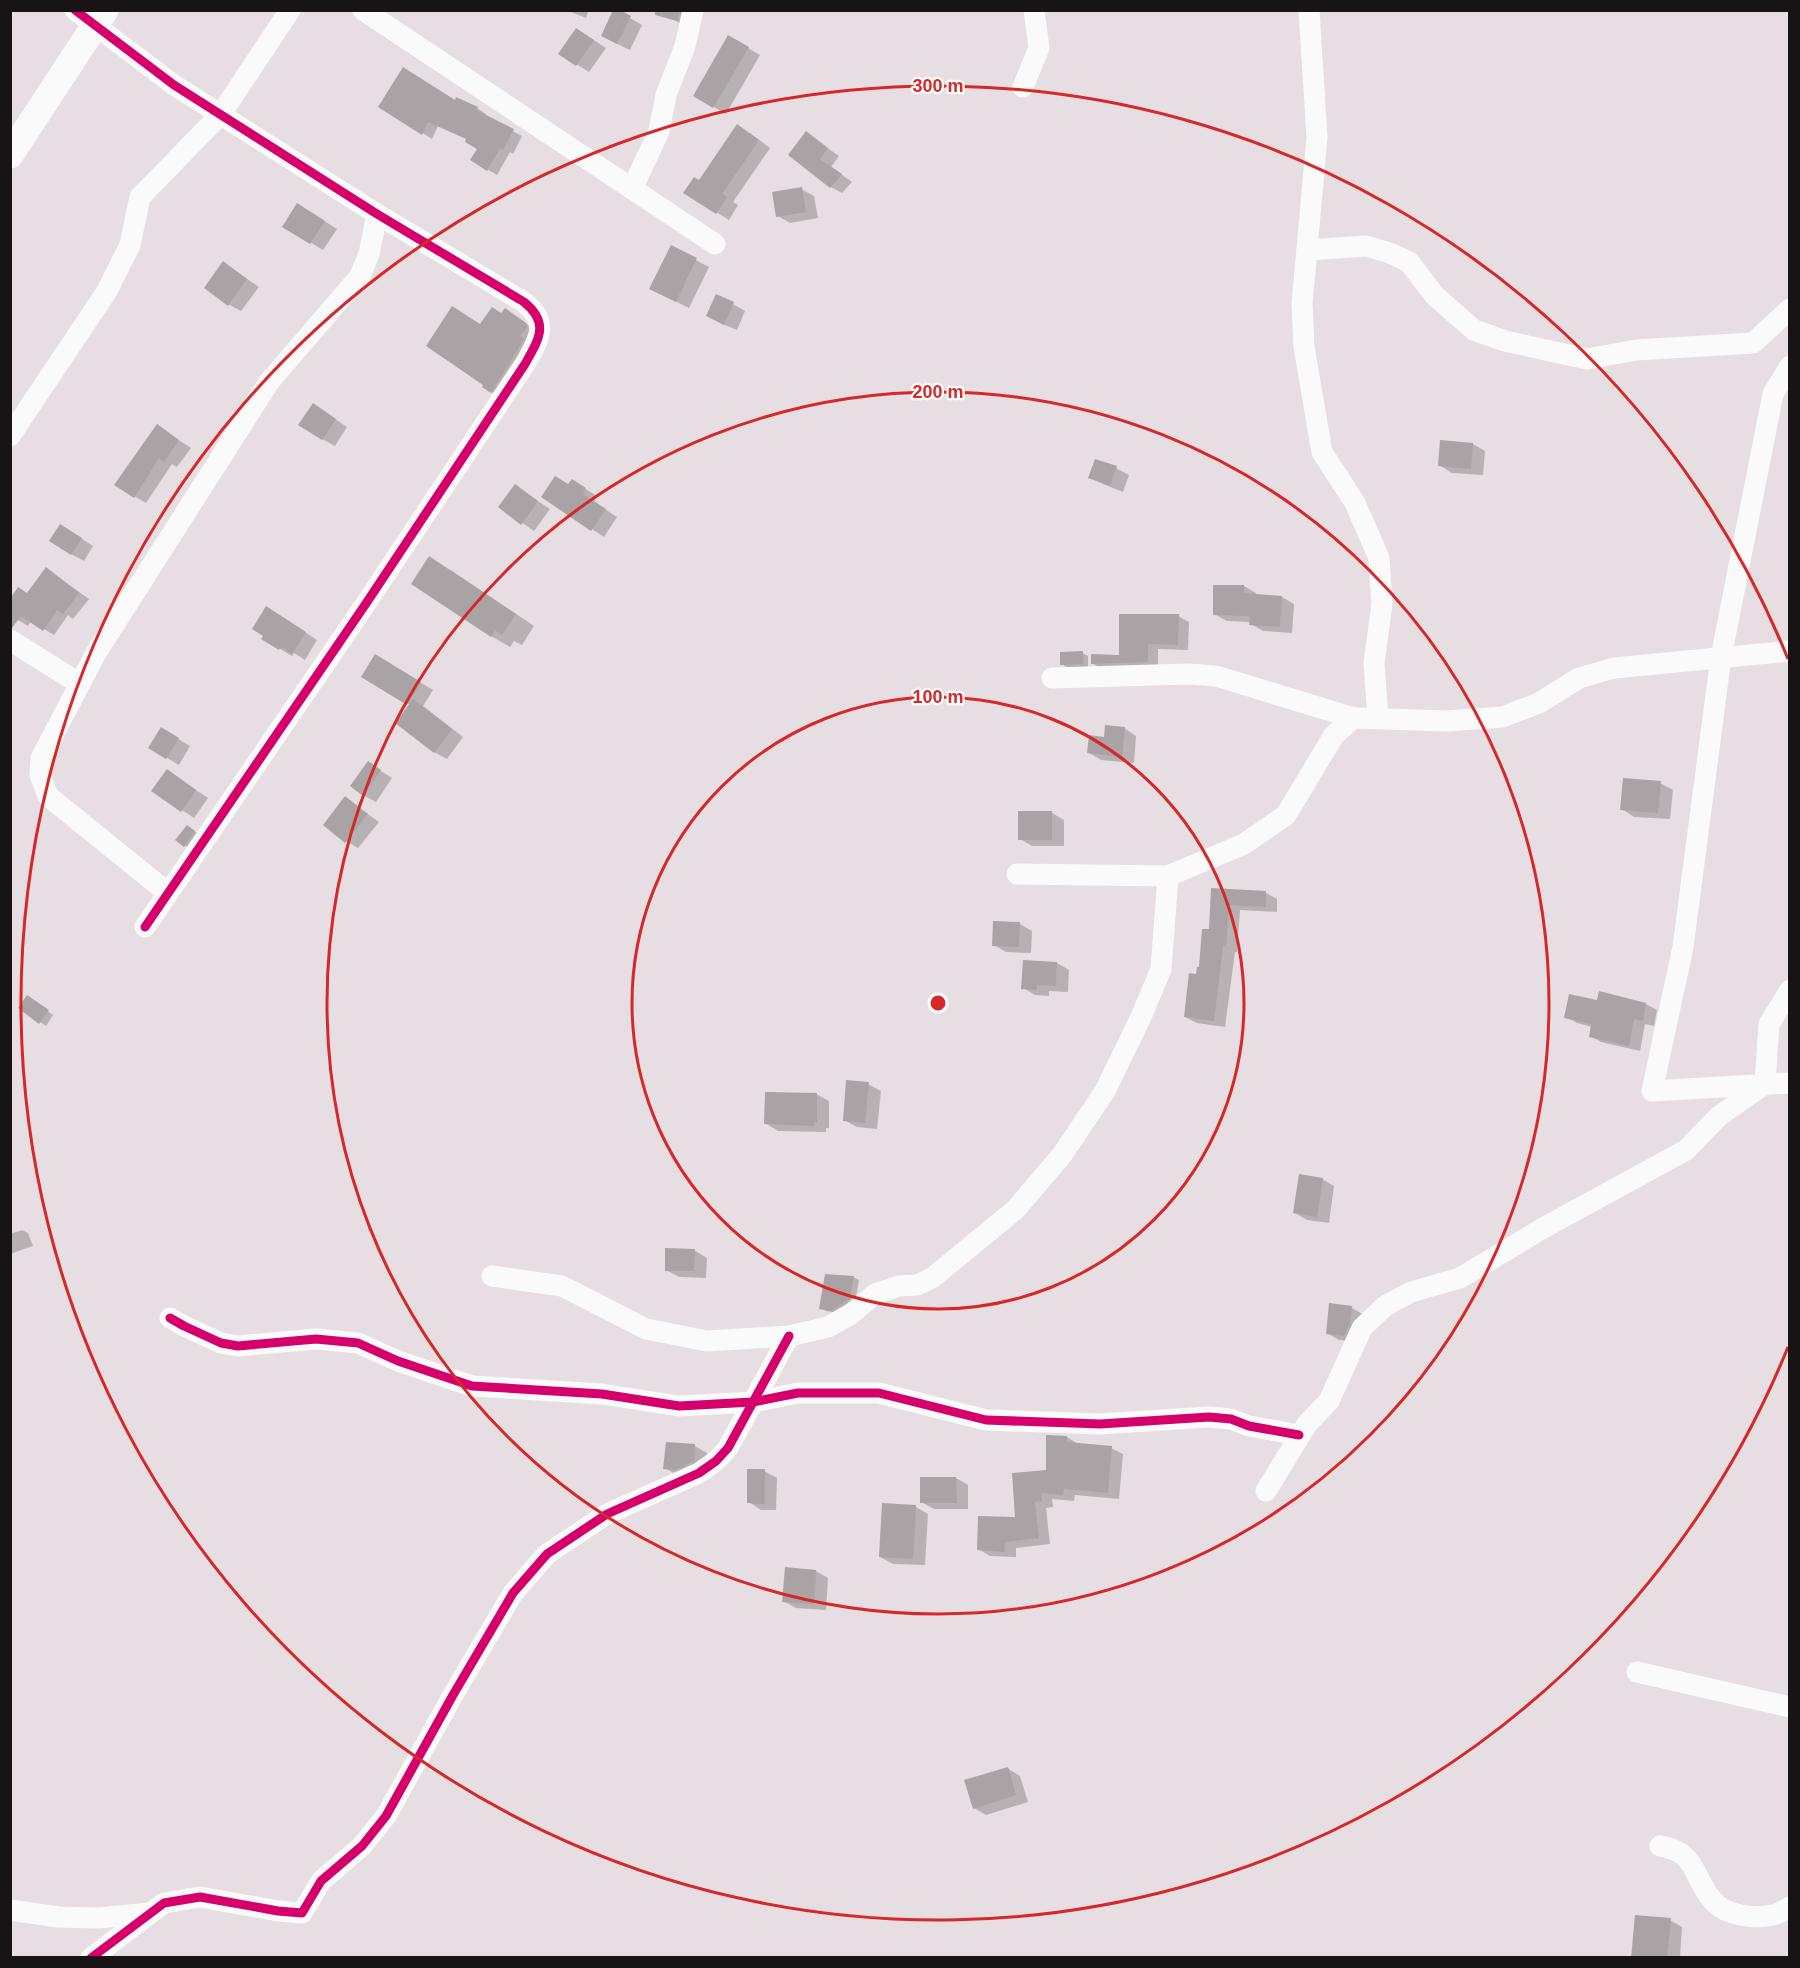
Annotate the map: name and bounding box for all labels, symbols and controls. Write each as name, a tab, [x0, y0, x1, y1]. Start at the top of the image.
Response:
text: 300 m	[912, 76, 964, 96]
text: 200 m	[912, 382, 964, 402]
text: 100 m	[912, 687, 964, 707]
centre of rings	[928, 993, 948, 1013]

